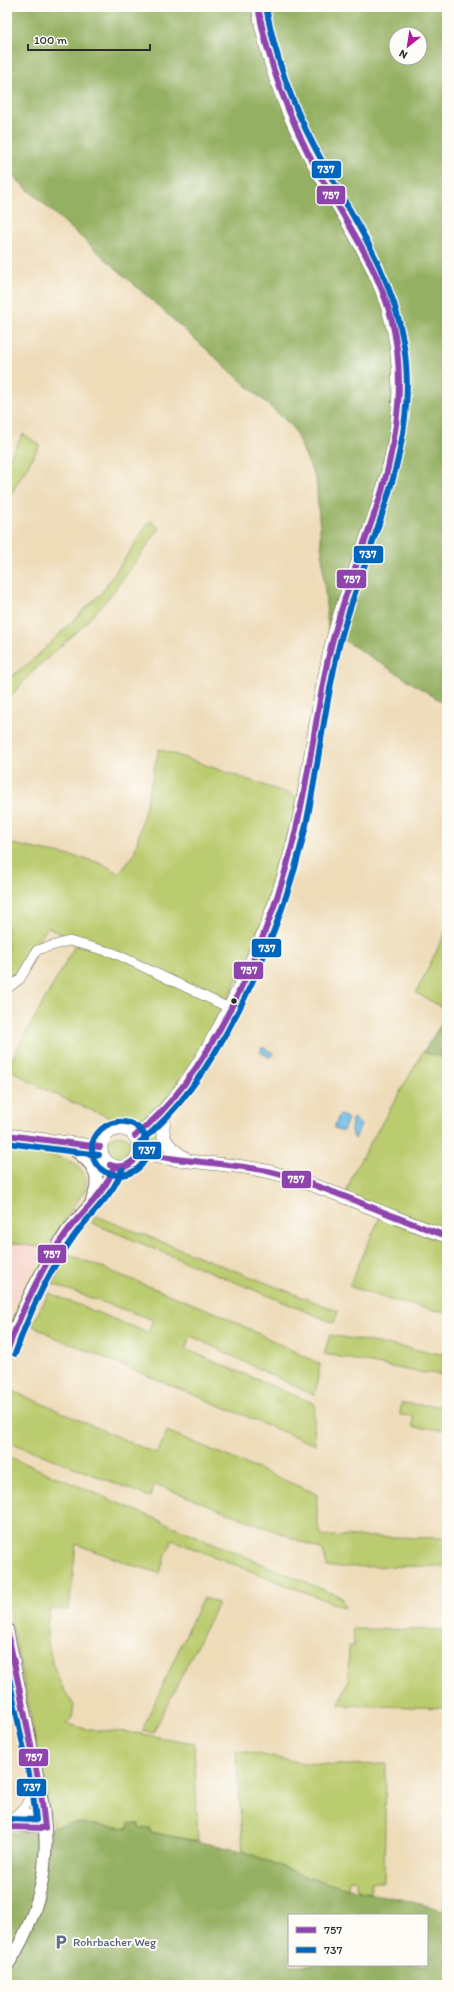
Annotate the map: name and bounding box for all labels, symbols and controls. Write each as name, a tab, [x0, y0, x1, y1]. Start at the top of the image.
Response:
scale bar	[28, 26, 150, 52]
north arrow	[388, 26, 428, 66]
text: 100 m	[34, 33, 67, 47]
text: N	[397, 47, 410, 62]
line badge: 737	[311, 160, 342, 179]
text: 737	[317, 163, 335, 176]
line badge: 757	[316, 185, 346, 205]
text: 757	[322, 189, 340, 202]
line badge: 737	[353, 545, 384, 564]
text: 737	[359, 548, 377, 561]
line badge: 757	[336, 569, 367, 589]
text: 757	[343, 573, 361, 586]
line badge: 737	[251, 938, 282, 958]
text: 737	[258, 942, 276, 955]
line badge: 757	[233, 961, 264, 980]
text: 757	[240, 964, 258, 977]
unlabelled marker	[229, 996, 239, 1006]
line badge: 737	[132, 1141, 162, 1160]
text: 737	[138, 1144, 156, 1157]
line badge: 757	[281, 1170, 312, 1189]
text: 757	[287, 1173, 305, 1186]
line badge: 757	[37, 1244, 67, 1264]
text: 757	[43, 1248, 61, 1261]
line badge: 757	[18, 1748, 49, 1767]
text: 757	[25, 1751, 43, 1764]
line badge: 737	[16, 1778, 47, 1797]
text: 737	[23, 1781, 41, 1794]
legend	[288, 1914, 428, 1966]
text: 757	[324, 1923, 342, 1937]
parking icon: Rohrbacher Weg	[52, 1933, 70, 1951]
place label: Rohrbacher Weg	[73, 1935, 157, 1949]
text: 737	[324, 1943, 342, 1957]

